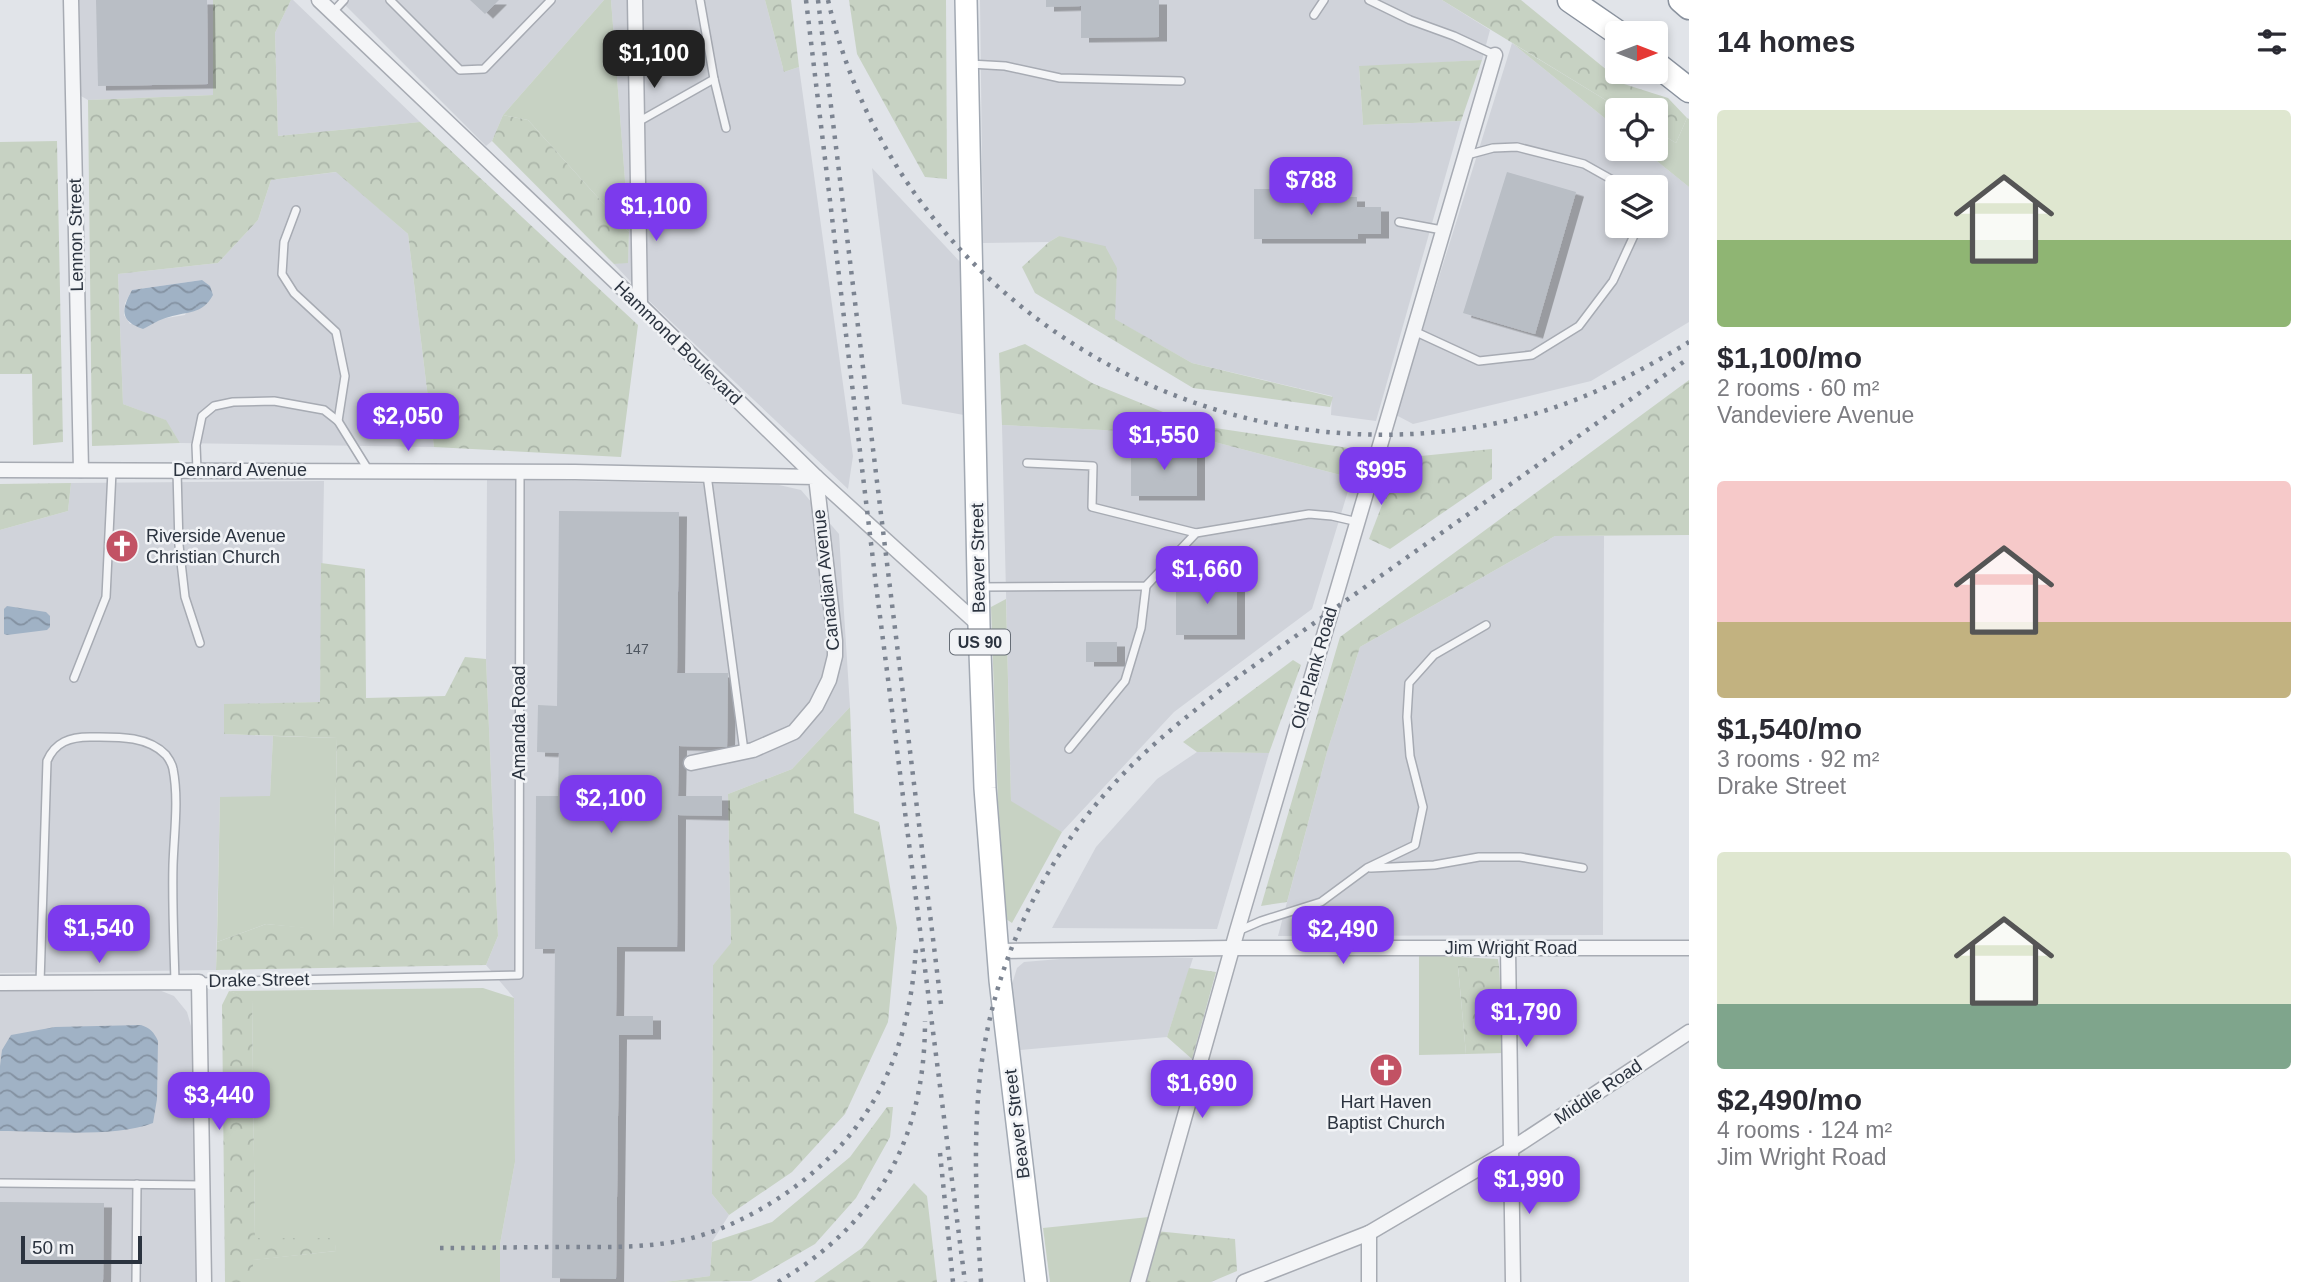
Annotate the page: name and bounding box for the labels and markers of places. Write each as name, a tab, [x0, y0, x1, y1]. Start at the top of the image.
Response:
pin: $1,100	[597, 31, 711, 90]
pin: $788	[1270, 158, 1352, 217]
pin: $1,100	[599, 184, 713, 243]
pin: $2,050	[351, 393, 465, 453]
pin: $1,550	[1107, 412, 1221, 472]
pin: $995	[1340, 448, 1422, 507]
place label: Riverside Avenue Christian Church	[146, 526, 286, 567]
church icon: Riverside Avenue Christian Church	[103, 527, 141, 565]
pin: $1,660	[1150, 546, 1264, 606]
pin: $2,100	[554, 776, 668, 835]
pin: $1,540	[42, 906, 156, 965]
pin: $2,490	[1286, 906, 1400, 966]
pin: $1,790	[1469, 990, 1583, 1049]
church icon: Hart Haven Baptist Church	[1367, 1051, 1405, 1089]
pin: $1,690	[1145, 1060, 1259, 1120]
pin: $3,440	[162, 1072, 276, 1132]
place label: Hart Haven Baptist Church	[1327, 1092, 1445, 1133]
pin: $1,990	[1472, 1156, 1586, 1216]

